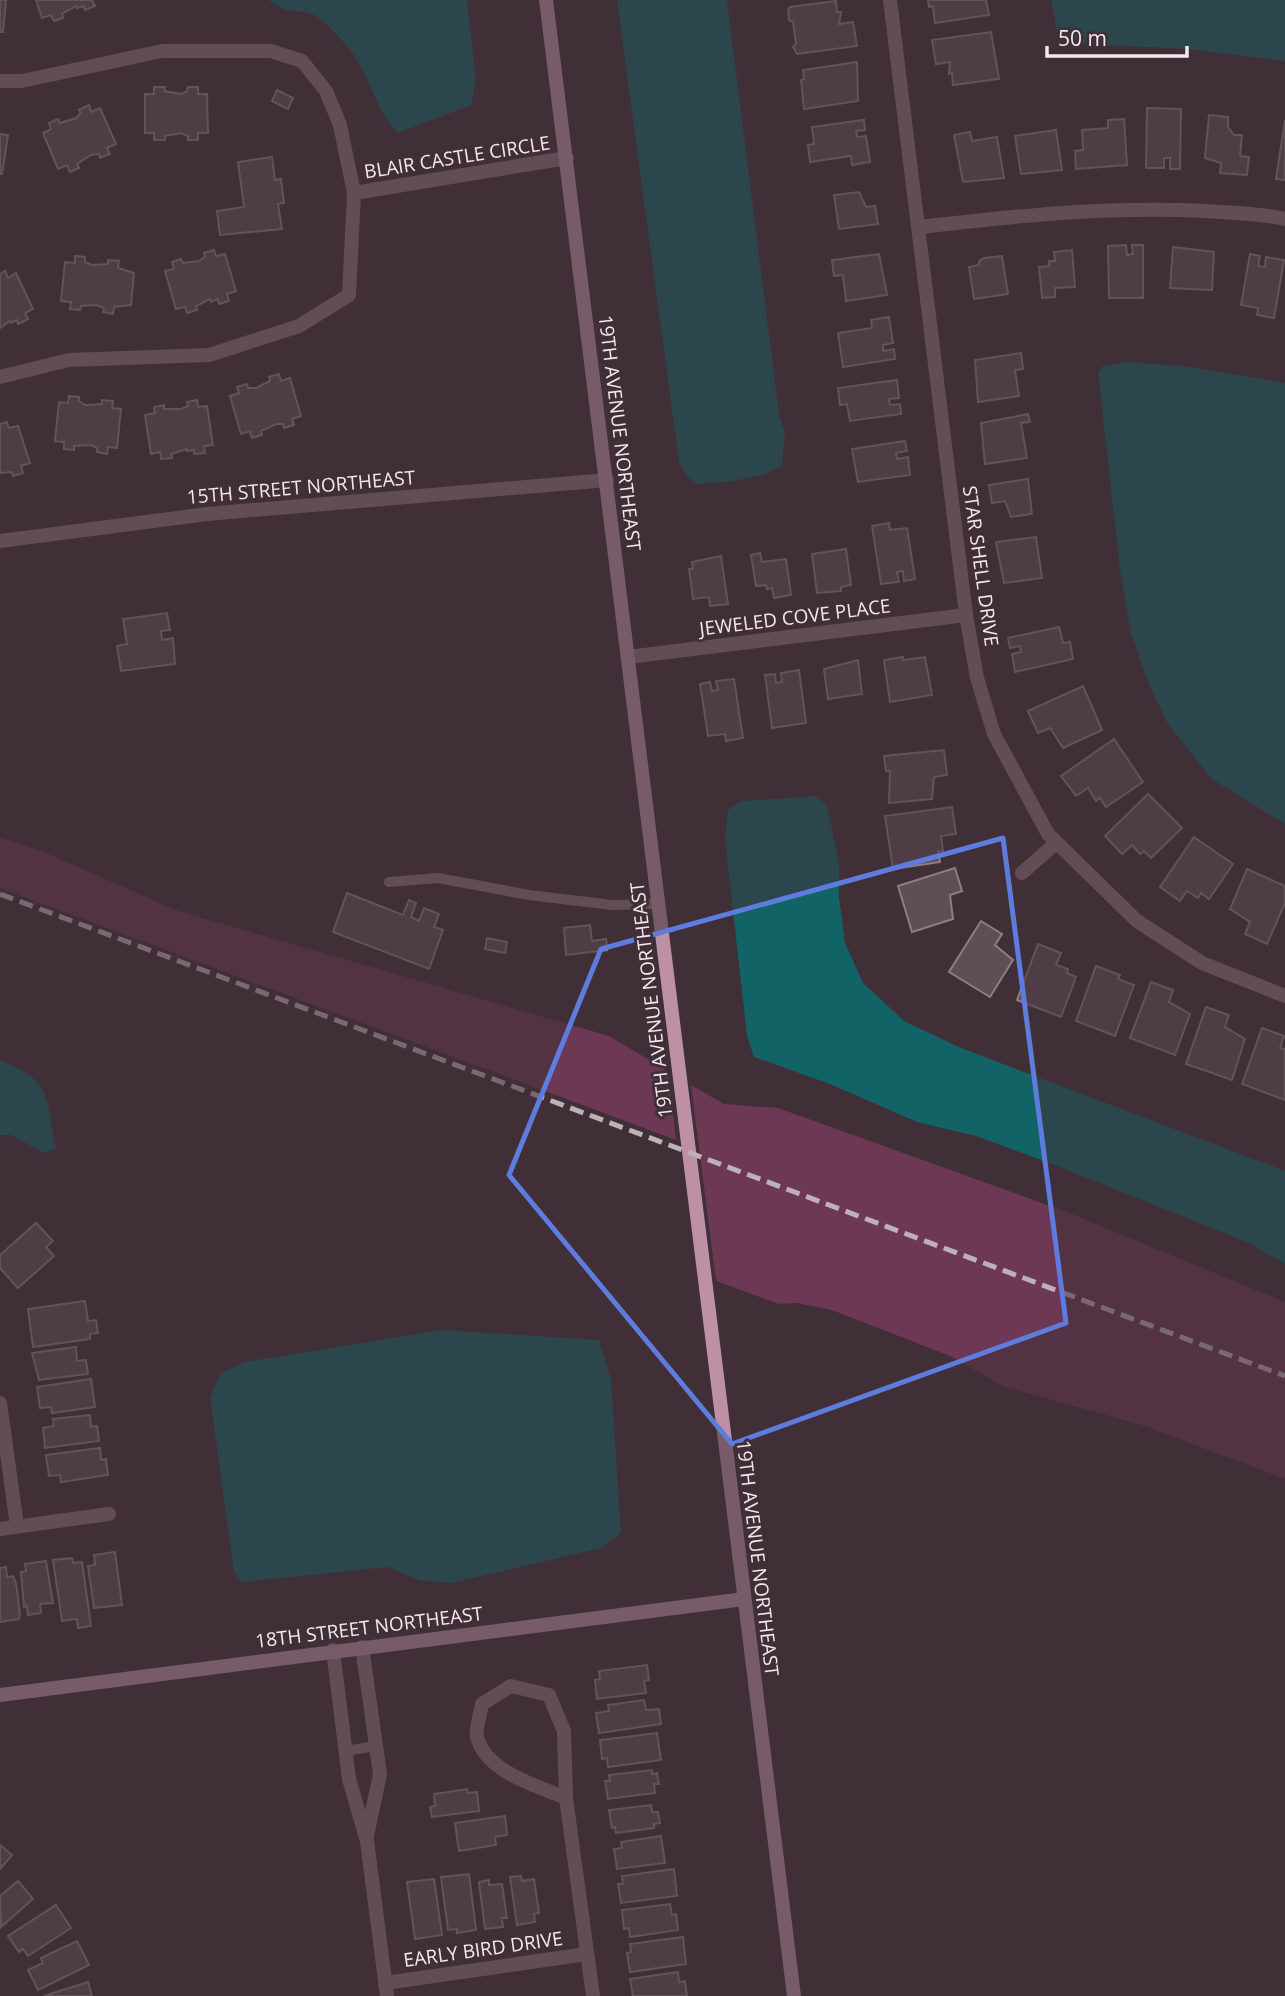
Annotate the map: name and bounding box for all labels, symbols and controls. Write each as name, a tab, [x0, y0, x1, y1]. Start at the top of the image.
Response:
scale bar	[1047, 14, 1187, 58]
text: 50 m	[1058, 24, 1107, 52]
street label: BLAIR CASTLE CIRCLE	[362, 129, 552, 185]
street label: 19TH AVENUE NORTHEAST	[593, 314, 647, 553]
street label: 15TH STREET NORTHEAST	[186, 464, 417, 510]
street label: STAR SHELL DRIVE	[957, 484, 1005, 648]
street label: JEWELED COVE PLACE	[696, 592, 892, 642]
street label: 19TH AVENUE NORTHEAST	[624, 880, 678, 1119]
street label: 19TH AVENUE NORTHEAST	[731, 1439, 785, 1678]
street label: 18TH STREET NORTHEAST	[254, 1600, 485, 1654]
street label: EARLY BIRD DRIVE	[402, 1925, 564, 1973]

